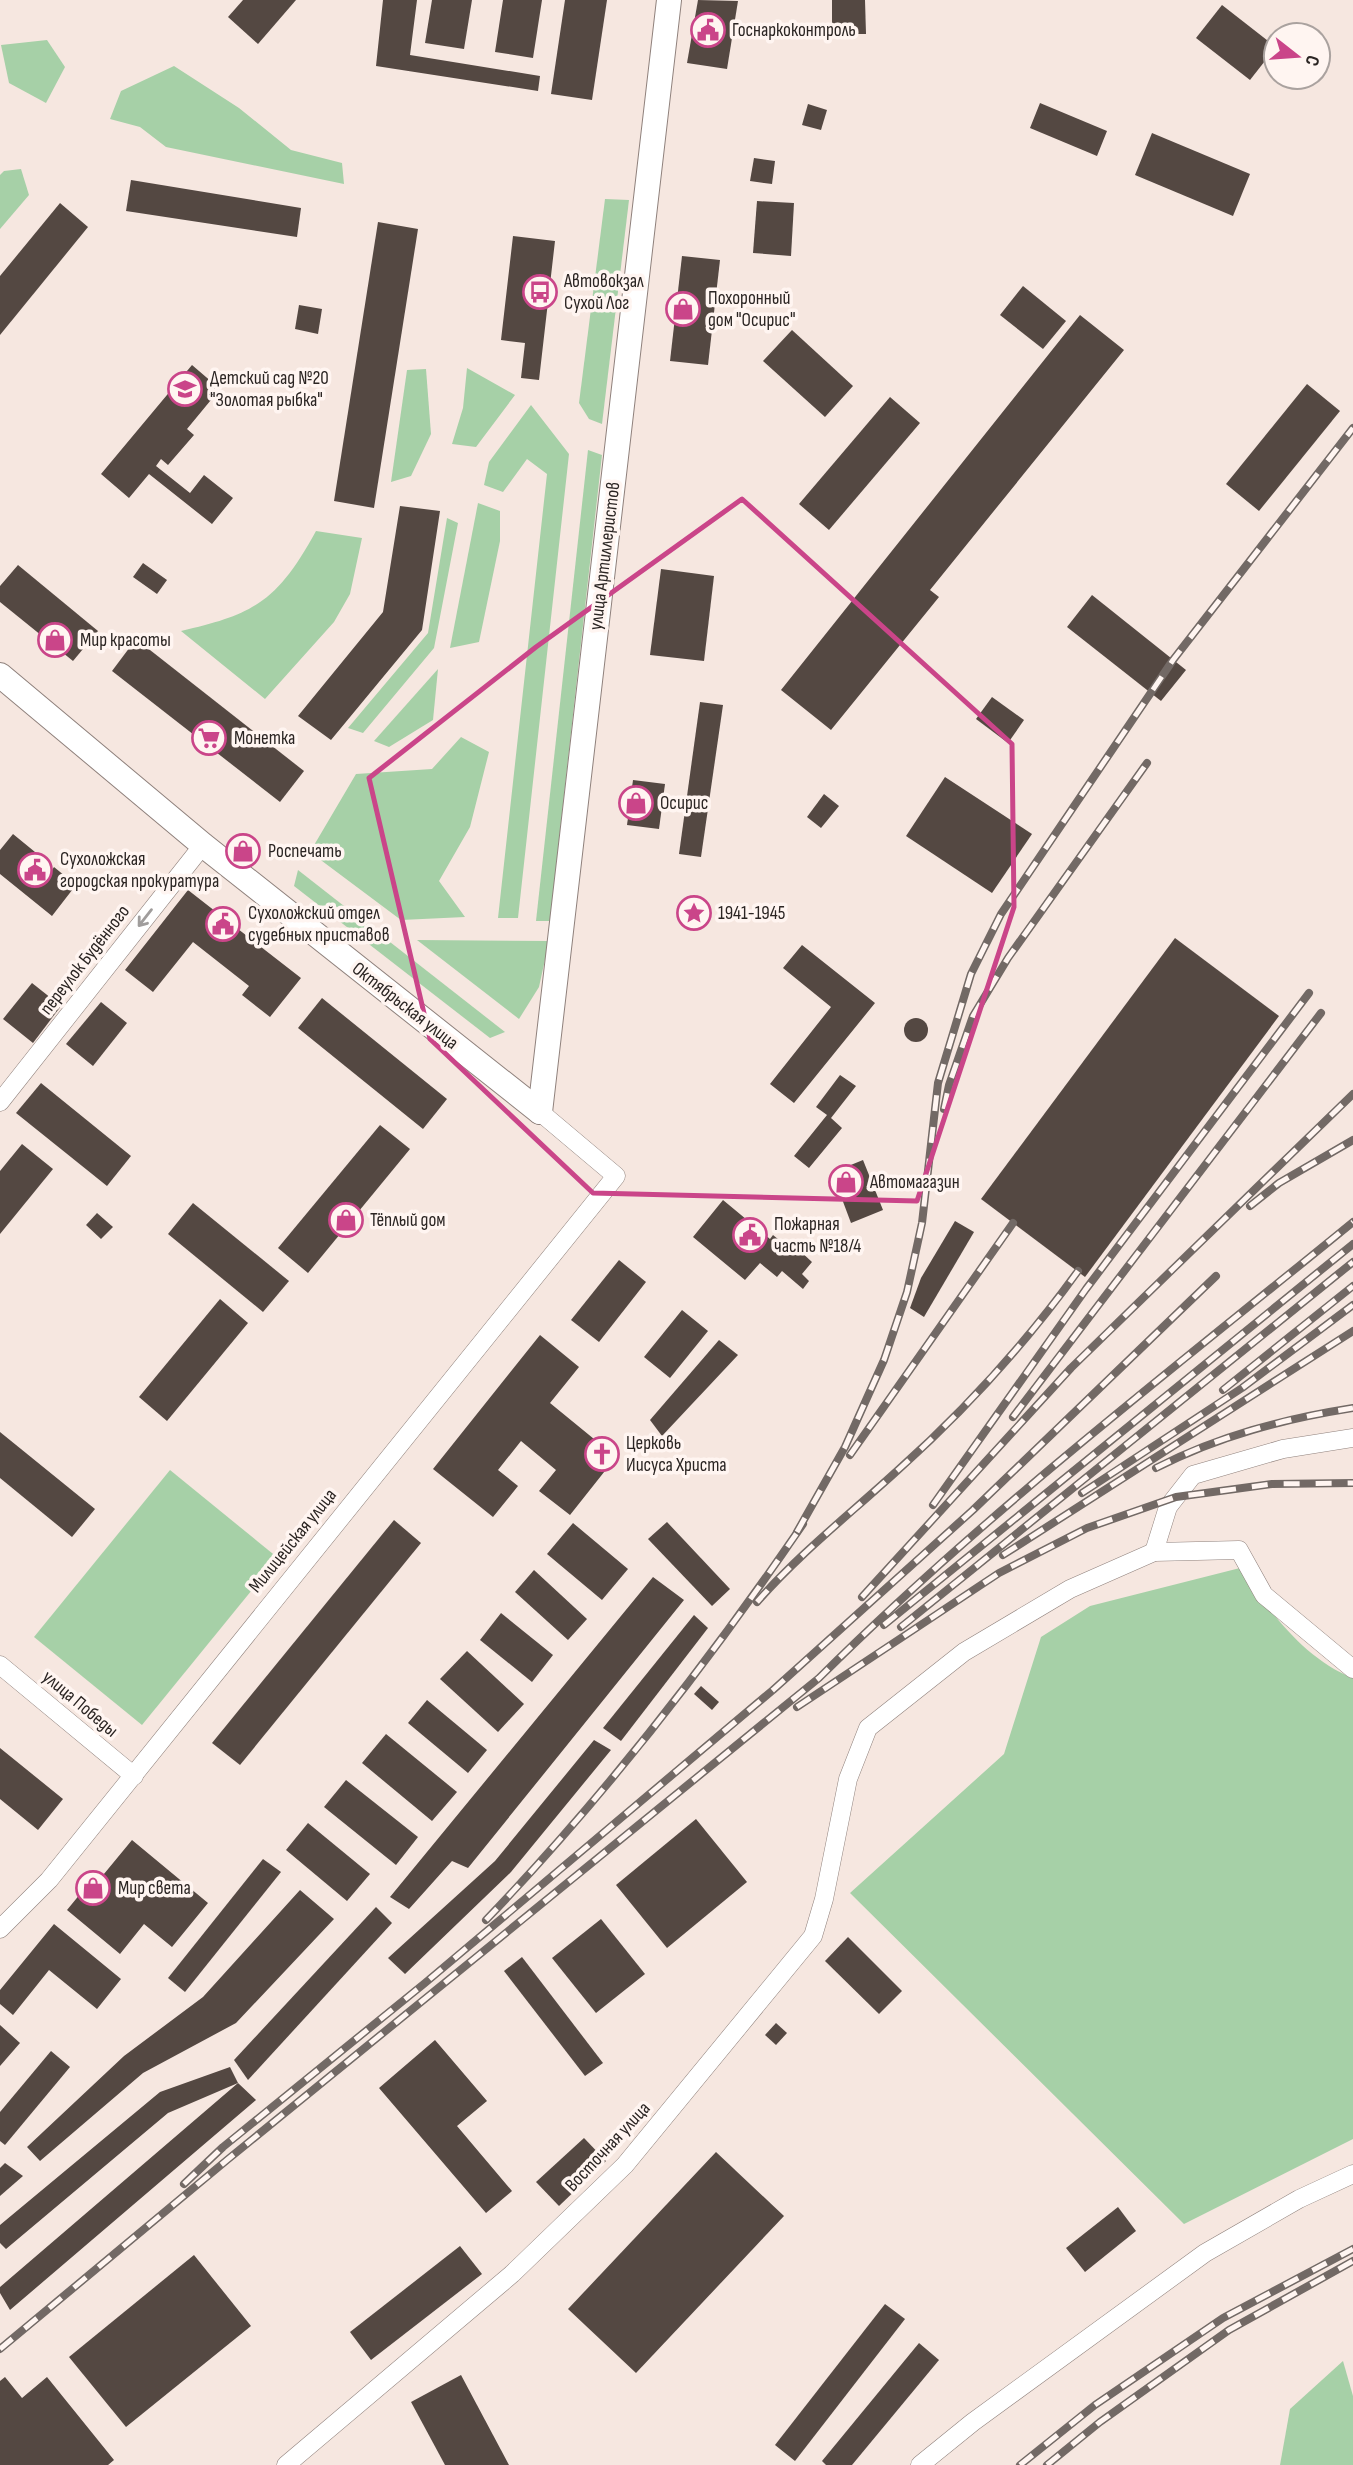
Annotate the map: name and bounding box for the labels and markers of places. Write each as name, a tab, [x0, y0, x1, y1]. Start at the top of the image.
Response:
public building icon: Госнаркоконтроль	[689, 11, 727, 49]
place label: Госнаркоконтроль	[732, 19, 856, 42]
place label: Автовокзал Сухой Лог	[563, 270, 644, 315]
bus stop icon: Автовокзал Сухой Лог	[521, 273, 559, 311]
place label: Похоронный дом "Осирис"	[708, 287, 795, 332]
shop icon: Похоронный дом "Осирис"	[664, 290, 702, 328]
place label: Детский сад №20 "Золотая рыбка"	[210, 367, 329, 412]
school or university icon: Детский сад №20 "Золотая рыбка"	[166, 370, 204, 408]
shop icon: Мир красоты	[36, 621, 74, 659]
place label: Мир красоты	[80, 629, 171, 652]
supermarket icon: Монетка	[190, 719, 228, 757]
place label: Монетка	[234, 727, 295, 750]
shop icon: Осирис	[617, 784, 655, 822]
place label: Осирис	[660, 792, 708, 815]
shop icon: Роспечать	[224, 832, 262, 870]
place label: Роспечать	[268, 840, 342, 863]
place label: Сухоложская городская прокуратура	[60, 848, 219, 893]
public building icon: Сухоложская городская прокуратура	[16, 851, 54, 889]
place icon: 1941-1945	[675, 894, 713, 932]
place label: Сухоложский отдел судебных приставов	[248, 902, 390, 947]
place label: 1941-1945	[718, 902, 785, 925]
public building icon: Сухоложский отдел судебных приставов	[204, 905, 242, 943]
shop icon: Автомагазин	[827, 1163, 865, 1201]
place label: Автомагазин	[869, 1171, 960, 1194]
shop icon: Тёплый дом	[327, 1201, 365, 1239]
place label: Тёплый дом	[370, 1209, 446, 1232]
place label: Пожарная часть №18/4	[774, 1213, 861, 1258]
public building icon: Пожарная часть №18/4	[731, 1216, 769, 1254]
place label: Церковь Иисуса Христа	[626, 1432, 727, 1477]
church icon: Церковь Иисуса Христа	[583, 1435, 621, 1473]
shop icon: Мир света	[74, 1869, 112, 1907]
place label: Мир света	[118, 1877, 191, 1900]

